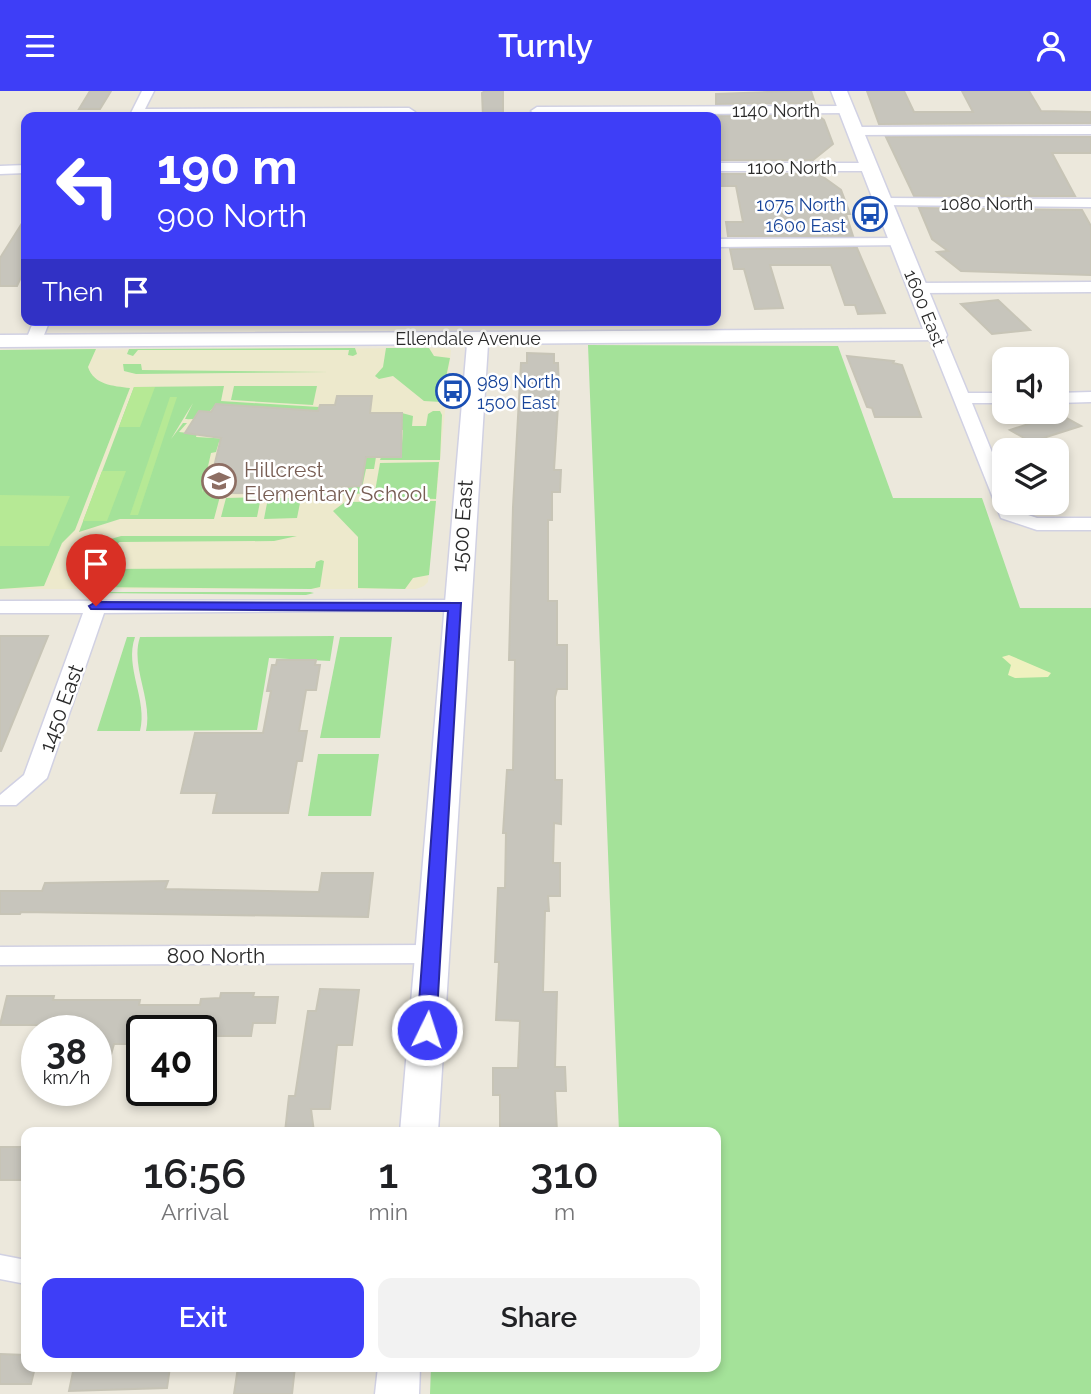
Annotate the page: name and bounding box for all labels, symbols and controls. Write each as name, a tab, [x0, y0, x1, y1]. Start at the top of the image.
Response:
icon: menu	[21, 27, 59, 65]
text: Turnly	[498, 27, 593, 64]
icon: person	[1032, 27, 1070, 65]
street label: 1140 North	[732, 100, 820, 121]
text: 190 m	[157, 138, 298, 195]
icon: left	[42, 140, 133, 231]
street label: 1100 North	[747, 157, 837, 178]
street label: 1080 North	[941, 193, 1033, 214]
place label: 1075 North 1600 East	[756, 194, 846, 236]
bus stop icon: 1075 North 1600 East	[851, 195, 889, 233]
text: 900 North	[157, 197, 307, 234]
street label: 1600 East	[900, 267, 950, 349]
icon: arrive	[117, 273, 155, 311]
text: Then	[42, 277, 103, 307]
street label: Ellendale Avenue	[395, 328, 541, 349]
map controls	[992, 347, 1069, 515]
button: sound	[992, 347, 1069, 424]
place label: 989 North 1500 East	[477, 371, 561, 413]
bus stop icon: 989 North 1500 East	[434, 372, 472, 410]
button: layers	[992, 438, 1069, 515]
place label: Hillcrest Elementary School	[244, 457, 428, 506]
school or university icon: Hillcrest Elementary School	[200, 462, 238, 500]
street label: 1500 East	[446, 479, 478, 573]
pin	[66, 534, 126, 606]
icon: arrive	[77, 545, 115, 583]
street label: 1450 East	[34, 661, 88, 755]
street label: 800 North	[167, 943, 265, 968]
position arrow	[390, 993, 464, 1067]
speed limit sign: 40	[126, 1015, 217, 1106]
text: 38	[46, 1031, 87, 1072]
text: km/h	[43, 1067, 90, 1088]
text: 16:56	[143, 1149, 246, 1198]
text: 1	[378, 1149, 398, 1198]
text: 310	[530, 1149, 599, 1198]
text: Arrival	[161, 1198, 229, 1225]
text: min	[369, 1198, 408, 1225]
text: m	[554, 1198, 575, 1225]
button: Exit	[42, 1278, 364, 1358]
button: Share	[378, 1278, 700, 1358]

